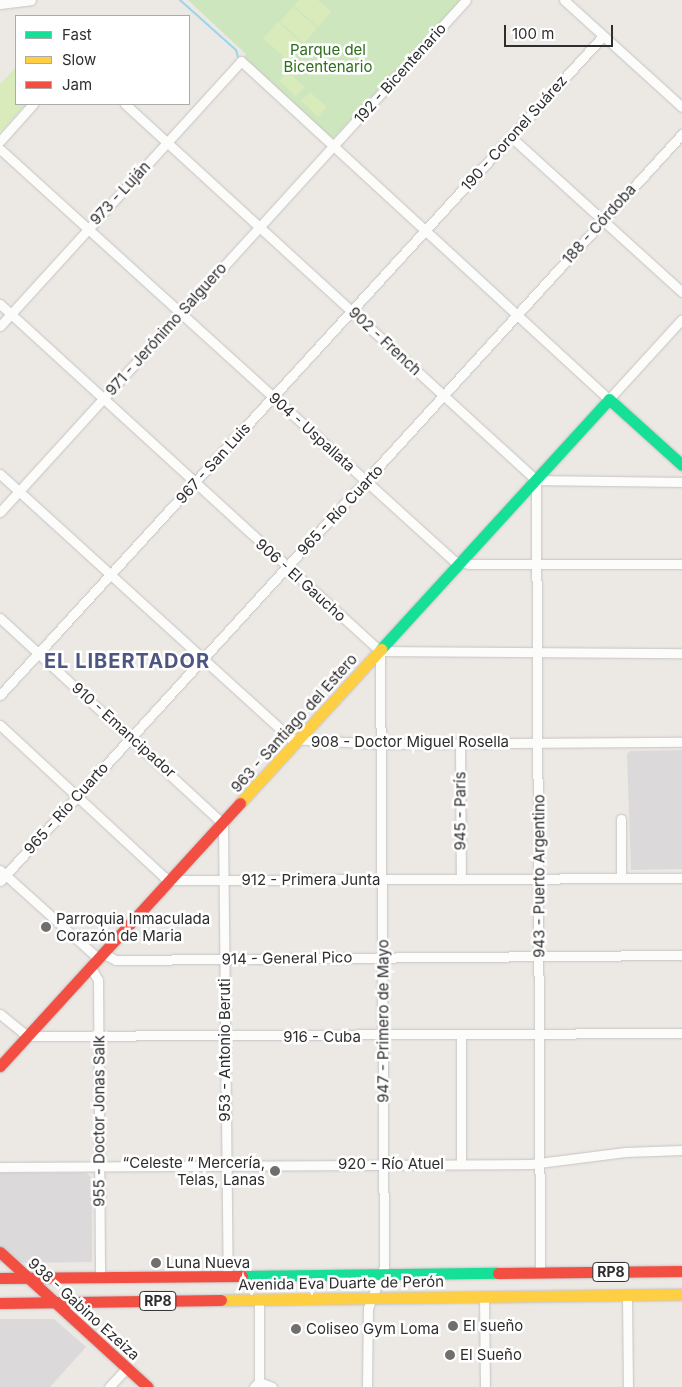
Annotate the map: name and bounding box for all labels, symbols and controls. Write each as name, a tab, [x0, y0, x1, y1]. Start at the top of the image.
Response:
legend	[15, 15, 190, 105]
scale bar	[507, 15, 616, 47]
street label: 192 - Bicentenario	[350, 19, 450, 127]
text: 100 m	[512, 24, 554, 43]
text: Fast	[62, 25, 92, 44]
park label: Parque del Bicentenario	[284, 40, 372, 75]
text: Slow	[62, 50, 96, 69]
street label: 190 - Coronel Suárez	[457, 72, 571, 194]
text: Jam	[62, 75, 92, 94]
street label: 973 - Luján	[86, 158, 154, 228]
street label: 188 - Córdoba	[558, 180, 640, 268]
street label: 971 - Jerónimo Salguero	[102, 259, 230, 399]
street label: 902 - French	[345, 303, 425, 379]
street label: 904 - Uspallata	[265, 389, 359, 475]
street label: 967 - San Luis	[172, 419, 254, 507]
street label: 965 - Río Cuarto	[293, 461, 387, 559]
street label: 906 - El Gaucho	[252, 535, 350, 625]
district label: EL LIBERTADOR	[42, 649, 212, 673]
street label: 963 - Santiago del Estero	[227, 650, 361, 796]
street label: 910 - Emancipador	[68, 679, 180, 781]
street label: 908 - Doctor Miguel Rosella	[311, 733, 509, 751]
street label: 965 - Río Cuarto	[20, 758, 112, 858]
street label: 945 - París	[451, 772, 469, 850]
street label: 943 - Puerto Argentino	[530, 794, 548, 958]
street label: 912 - Primera Junta	[242, 871, 380, 889]
place label: Parroquia Inmaculada Corazón de Maria	[56, 909, 210, 944]
marker: Parroquia Inmaculada Corazón de Maria	[40, 921, 52, 933]
street label: 947 - Primero de Mayo	[374, 939, 392, 1103]
street label: 914 - General Pico	[222, 948, 352, 968]
street label: 953 - Antonio Beruti	[216, 978, 234, 1122]
street label: 916 - Cuba	[283, 1028, 361, 1046]
street label: 955 - Doctor Jonas Salk	[90, 1035, 108, 1207]
place label: “Celeste “ Mercería, Telas, Lanas	[123, 1153, 265, 1188]
street label: 920 - Río Atuel	[338, 1155, 444, 1173]
marker: “Celeste “ Mercería, Telas, Lanas	[269, 1165, 281, 1177]
street label: 938 - Gabino Ezeiza	[25, 1254, 143, 1364]
place label: Luna Nueva	[166, 1254, 250, 1272]
marker: Luna Nueva	[150, 1257, 162, 1269]
road number: RP8	[592, 1260, 630, 1284]
street label: Avenida Eva Duarte de Perón	[238, 1272, 444, 1294]
road number: RP8	[139, 1290, 177, 1312]
place label: El sueño	[463, 1317, 523, 1335]
place label: Coliseo Gym Loma	[306, 1320, 439, 1338]
marker: El sueño	[447, 1320, 459, 1332]
marker: Coliseo Gym Loma	[290, 1323, 302, 1335]
place label: El Sueño	[460, 1346, 522, 1364]
marker: El Sueño	[444, 1349, 456, 1361]

